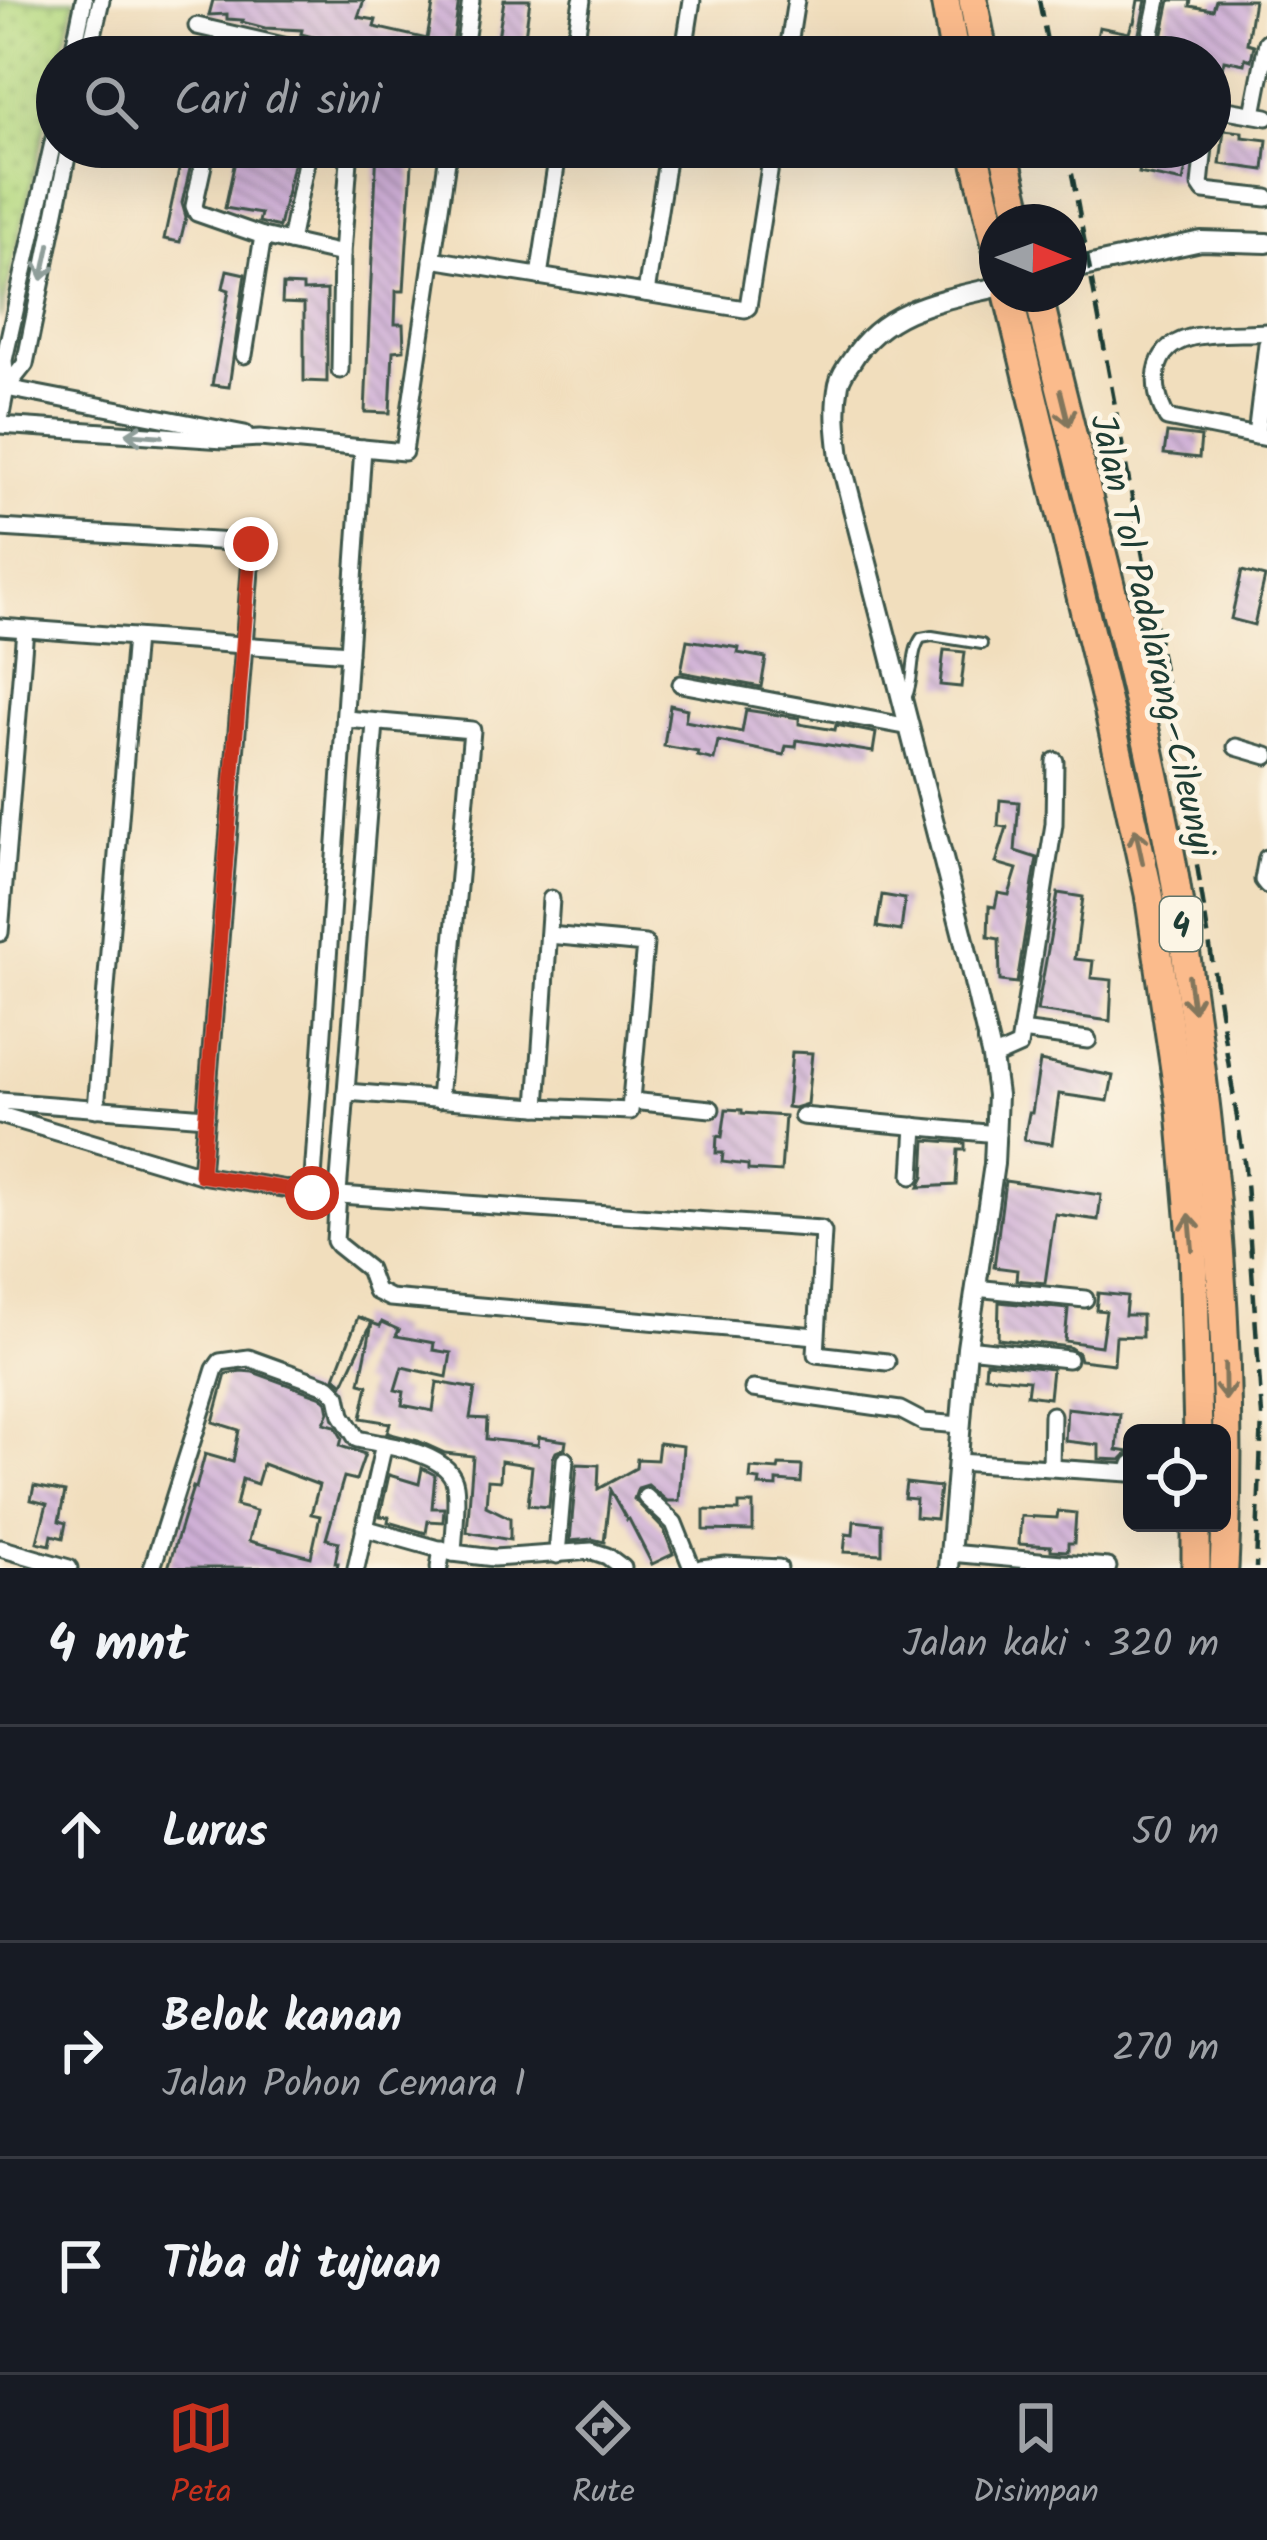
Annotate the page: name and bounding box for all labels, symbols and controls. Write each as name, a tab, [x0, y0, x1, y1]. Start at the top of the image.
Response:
search box	[36, 36, 1231, 168]
text: Cari di sini	[174, 66, 382, 138]
icon: search	[78, 69, 144, 135]
north arrow	[979, 204, 1087, 312]
one-way arrow	[33, 242, 56, 280]
one-way arrow	[1055, 388, 1077, 426]
street label: Jalan Tol Padalarang–Cileunyi	[1072, 409, 1230, 864]
one-way arrow	[125, 423, 164, 446]
route end	[224, 517, 278, 571]
one-way arrow	[1126, 828, 1149, 866]
road number: 4	[1160, 897, 1202, 951]
one-way arrow	[1180, 974, 1203, 1013]
route start	[285, 1166, 339, 1220]
one-way arrow	[1180, 1213, 1203, 1252]
one-way arrow	[1213, 1362, 1236, 1401]
map controls	[1123, 1424, 1231, 1532]
button: locate	[1123, 1424, 1231, 1532]
text: 4 mnt	[48, 1606, 188, 1687]
text: Jalan kaki · 320 m	[902, 1615, 1219, 1677]
text: Lurus	[162, 1798, 268, 1870]
icon: ahead	[48, 1801, 114, 1867]
text: 50 m	[1132, 1803, 1219, 1865]
text: Belok kanan	[162, 1983, 402, 2055]
icon: right	[48, 2017, 114, 2083]
text: 270 m	[1112, 2019, 1219, 2081]
text: Jalan Pohon Cemara I	[162, 2055, 526, 2117]
text: Tiba di tujuan	[162, 2230, 441, 2302]
icon: arrive	[48, 2233, 114, 2299]
tab: Peta	[168, 2395, 234, 2520]
tab: Rute	[570, 2395, 636, 2520]
tab: Disimpan	[973, 2395, 1099, 2520]

